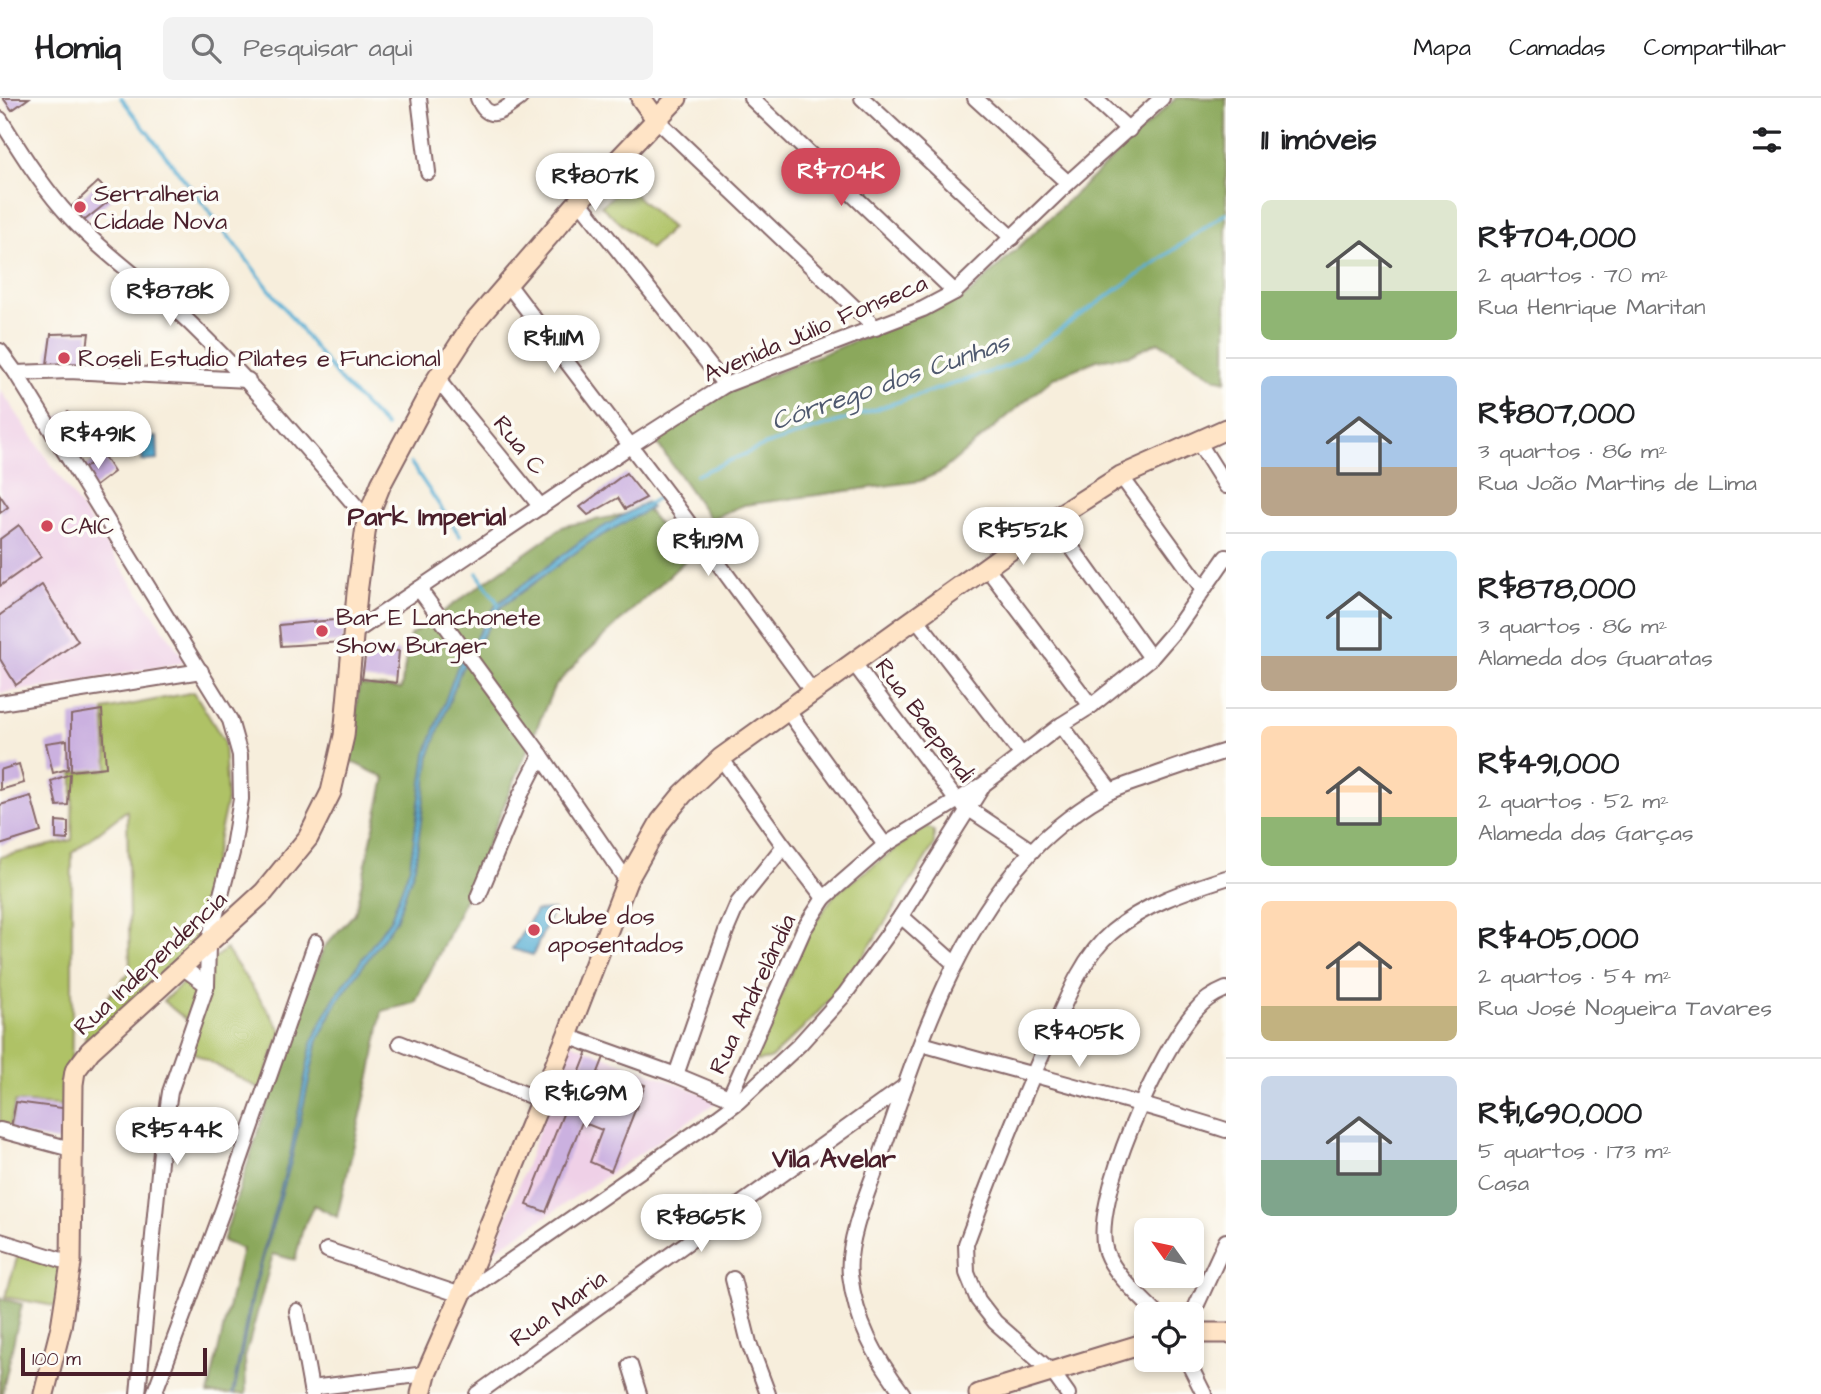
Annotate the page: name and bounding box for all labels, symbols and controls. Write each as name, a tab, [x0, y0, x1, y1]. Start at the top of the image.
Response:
search box	[163, 17, 653, 80]
text: Homiq	[35, 25, 121, 71]
icon: search	[187, 29, 225, 67]
text: Pesquisar aqui	[243, 30, 412, 66]
text: Mapa	[1413, 31, 1471, 65]
text: Camadas	[1509, 31, 1606, 65]
text: Compartilhar	[1644, 31, 1786, 65]
text: 11 imóveis	[1261, 119, 1377, 161]
icon: filters	[1748, 121, 1786, 159]
pin: R$704K	[784, 148, 898, 208]
pin: R$807K	[538, 153, 652, 213]
text: R$704K	[797, 155, 885, 187]
text: R$807K	[552, 160, 638, 192]
place label: Serralheria Cidade Nova	[94, 177, 227, 239]
marker: Serralheria Cidade Nova	[72, 199, 88, 215]
text: R$704,000	[1478, 217, 1636, 259]
icon: home	[1317, 228, 1401, 312]
text: 2 quartos · 70 m²	[1478, 259, 1668, 291]
street label: Avenida Júlio Fonseca	[698, 266, 933, 392]
pin: R$878K	[113, 268, 227, 328]
text: R$878K	[126, 275, 214, 307]
text: Rua Henrique Maritan	[1478, 291, 1706, 323]
pin: R$1.11M	[489, 316, 619, 375]
text: R$1.11M	[524, 322, 584, 354]
water label: Córrego dos Cunhas	[767, 324, 1016, 441]
place label: Roseli Estudio Pilates e Funcional	[78, 342, 441, 376]
marker: Roseli Estudio Pilates e Funcional	[56, 350, 72, 366]
text: R$807,000	[1478, 393, 1635, 435]
icon: home	[1317, 404, 1401, 488]
street label: Rua C	[485, 408, 554, 483]
pin: R$491K	[41, 412, 155, 471]
text: R$491K	[61, 418, 135, 450]
text: 3 quartos · 86 m²	[1478, 435, 1667, 467]
text: Rua João Martins de Lima	[1478, 467, 1757, 499]
district label: Park Imperial	[348, 499, 506, 535]
pin: R$552K	[966, 508, 1080, 567]
place label: CAIC	[61, 510, 114, 544]
text: R$552K	[979, 514, 1067, 546]
marker: CAIC	[39, 518, 55, 534]
pin: R$1.19M	[643, 518, 773, 578]
text: R$1.19M	[673, 525, 743, 557]
text: R$878,000	[1478, 568, 1636, 610]
icon: home	[1317, 579, 1401, 663]
place label: Bar E Lanchonete Show Burger	[336, 601, 541, 664]
text: 3 quartos · 86 m²	[1478, 610, 1667, 642]
marker: Bar E Lanchonete Show Burger	[314, 623, 330, 639]
text: Alameda dos Guaratas	[1478, 642, 1713, 674]
street label: Rua Baependi	[866, 651, 982, 790]
text: R$491,000	[1478, 743, 1620, 785]
icon: home	[1317, 754, 1401, 838]
text: 2 quartos · 52 m²	[1478, 785, 1669, 817]
text: Alameda das Garças	[1478, 817, 1693, 849]
street label: Rua Independencia	[66, 884, 235, 1044]
place label: Clube dos aposentados	[548, 900, 684, 962]
street label: Rua Andrelândia	[701, 909, 805, 1080]
text: R$405,000	[1478, 918, 1639, 960]
marker: Clube dos aposentados	[526, 922, 542, 938]
icon: home	[1317, 929, 1401, 1013]
text: 2 quartos · 54 m²	[1478, 960, 1671, 992]
text: Rua José Nogueira Tavares	[1478, 992, 1772, 1024]
pin: R$405K	[1022, 1010, 1136, 1069]
text: R$405K	[1034, 1016, 1124, 1048]
pin: R$1.69M	[521, 1070, 651, 1130]
text: R$1.69M	[545, 1077, 627, 1109]
text: R$1,690,000	[1478, 1093, 1642, 1135]
icon: home	[1317, 1104, 1401, 1188]
pin: R$544K	[120, 1108, 234, 1167]
text: R$544K	[132, 1114, 222, 1146]
text: 5 quartos · 173 m²	[1478, 1135, 1671, 1167]
district label: Vila Avelar	[771, 1141, 897, 1177]
text: Casa	[1478, 1167, 1529, 1199]
pin: R$865K	[644, 1194, 758, 1254]
text: R$865K	[657, 1201, 745, 1233]
north arrow	[1134, 1218, 1204, 1288]
map controls	[1134, 1218, 1204, 1372]
street label: Rua Maria	[503, 1262, 614, 1356]
button: locate	[1134, 1302, 1204, 1372]
scale bar	[21, 1345, 206, 1377]
text: 100 m	[32, 1346, 81, 1373]

